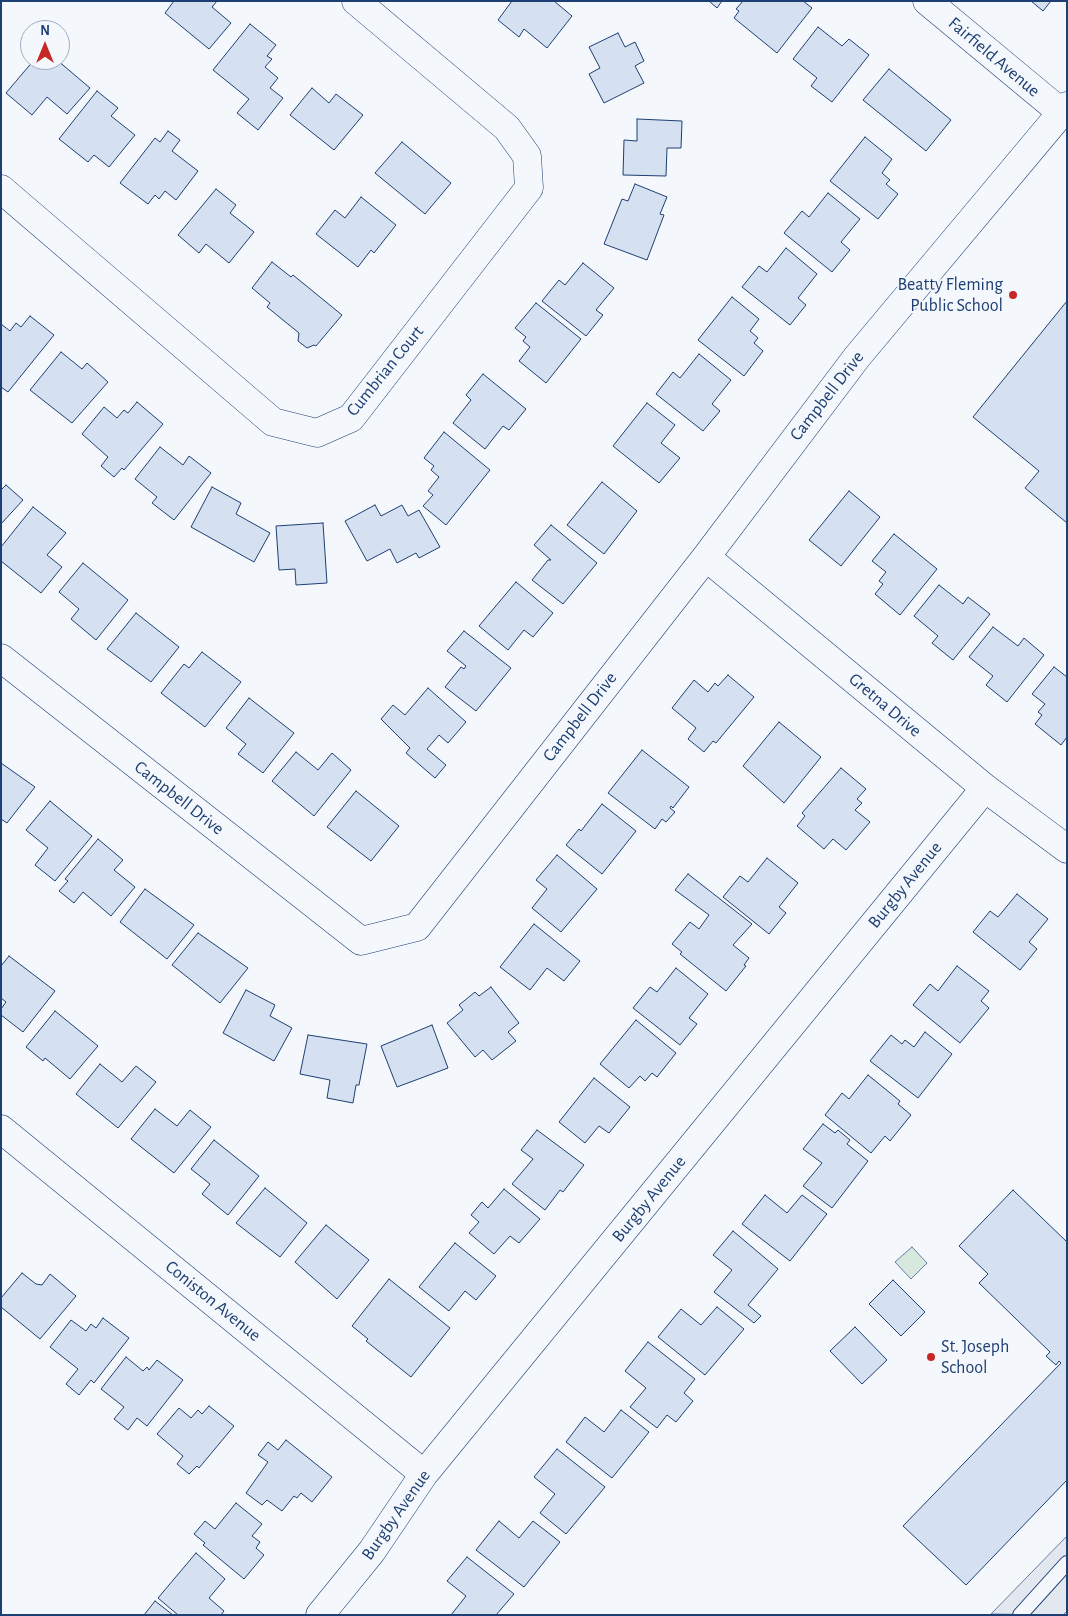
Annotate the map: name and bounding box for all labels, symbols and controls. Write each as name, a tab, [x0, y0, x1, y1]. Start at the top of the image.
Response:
street label: Fairfield Avenue	[944, 12, 1044, 102]
north arrow	[20, 20, 70, 70]
text: N	[40, 24, 50, 38]
place label: Beatty Fleming Public School	[897, 274, 1003, 316]
marker: Beatty Fleming Public School	[1007, 289, 1019, 301]
street label: Cumbrian Court	[342, 321, 428, 421]
street label: Campbell Drive	[785, 347, 869, 445]
street label: Campbell Drive	[538, 668, 622, 766]
street label: Gretna Drive	[844, 668, 926, 742]
street label: Campbell Drive	[130, 756, 228, 840]
street label: Burgby Avenue	[863, 837, 947, 933]
street label: Burgby Avenue	[607, 1151, 691, 1247]
street label: Coniston Avenue	[161, 1256, 265, 1346]
place label: St. Joseph School	[941, 1336, 1009, 1378]
marker: St. Joseph School	[925, 1351, 937, 1363]
street label: Burgby Avenue	[357, 1466, 435, 1564]

